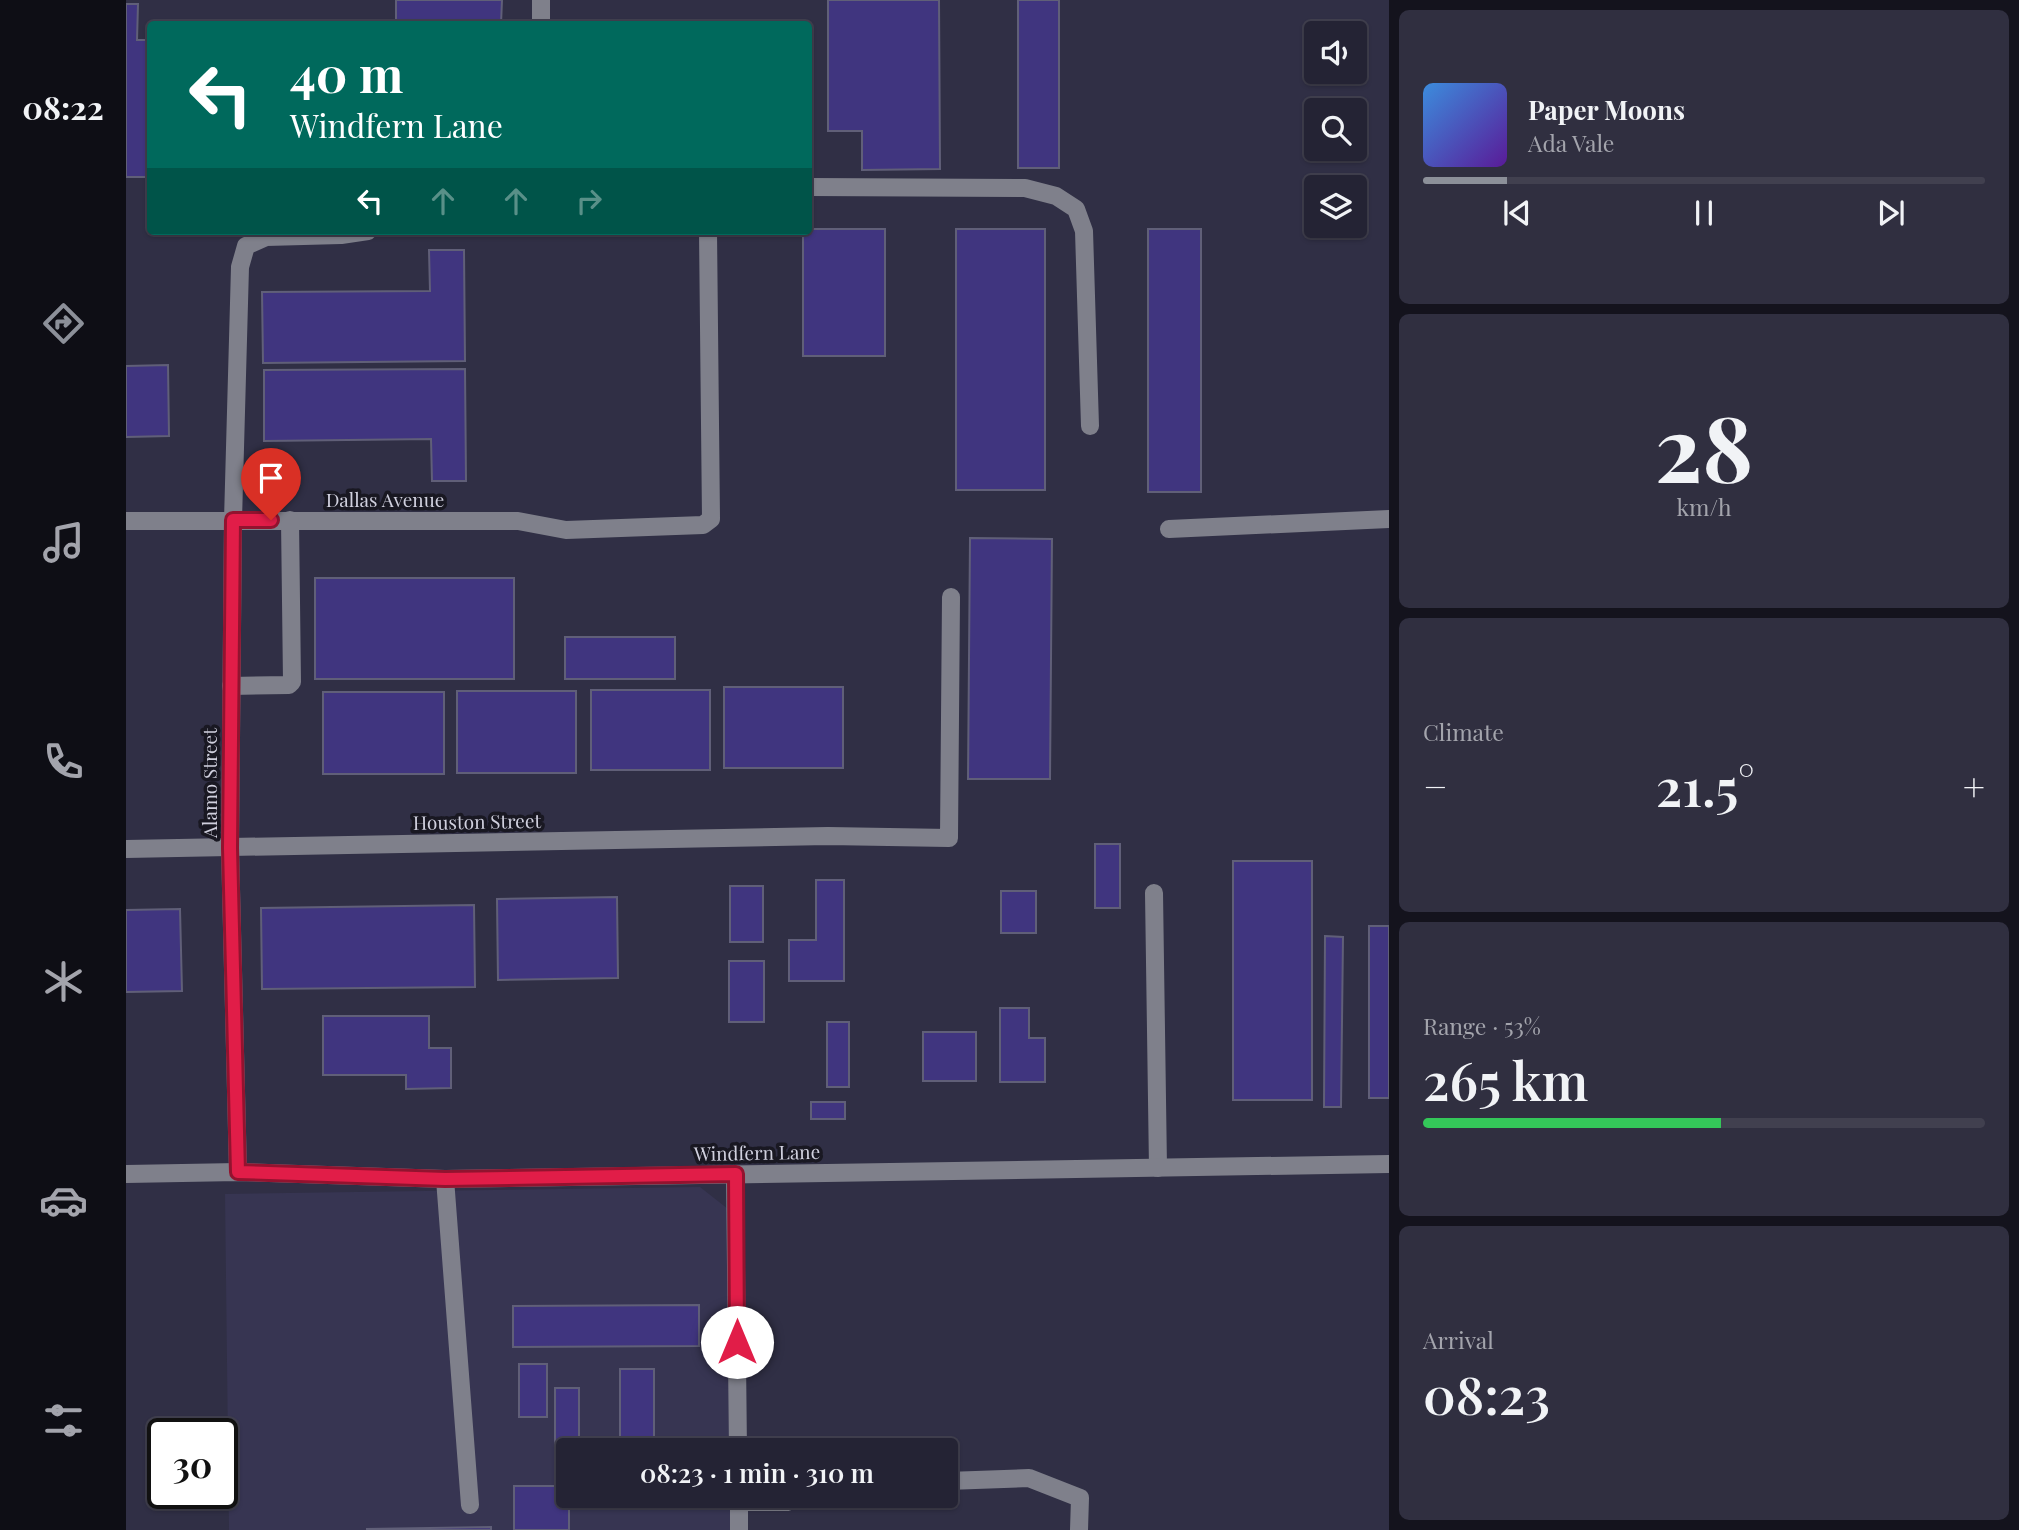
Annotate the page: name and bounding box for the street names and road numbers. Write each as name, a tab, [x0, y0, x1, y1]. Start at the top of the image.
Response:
street label: Dallas Avenue	[326, 486, 444, 512]
street label: Alamo Street	[196, 728, 222, 839]
street label: Houston Street	[413, 807, 542, 835]
street label: Windfern Lane	[693, 1138, 820, 1166]

